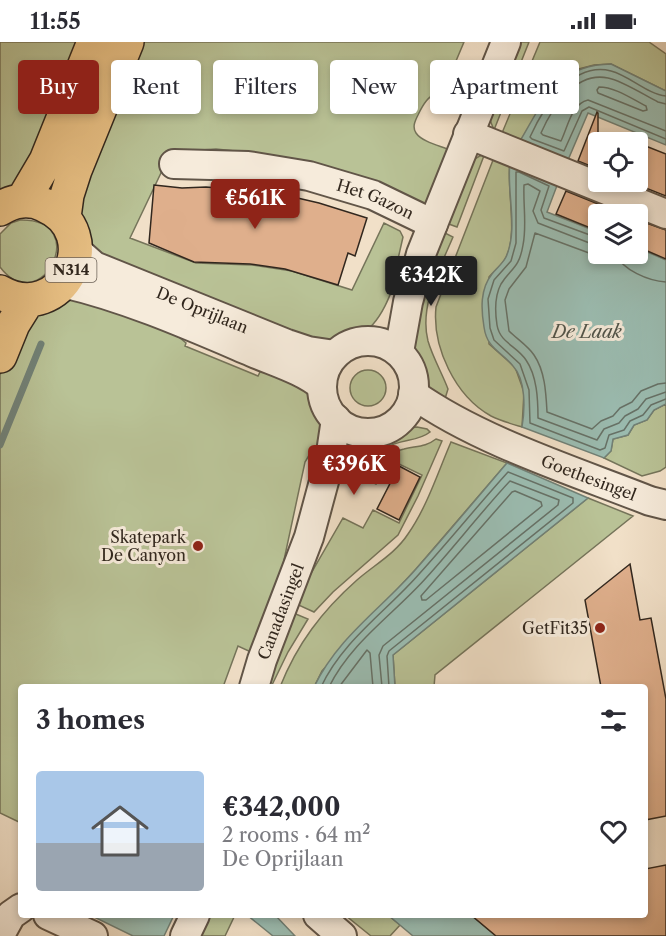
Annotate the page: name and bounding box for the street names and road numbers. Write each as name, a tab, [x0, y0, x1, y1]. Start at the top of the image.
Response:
street label: Het Gazon	[334, 175, 417, 223]
road number: N314	[46, 258, 97, 282]
street label: De Oprijlaan	[154, 282, 251, 337]
street label: Goethesingel	[538, 450, 639, 505]
street label: Canadasingel	[253, 560, 308, 663]

